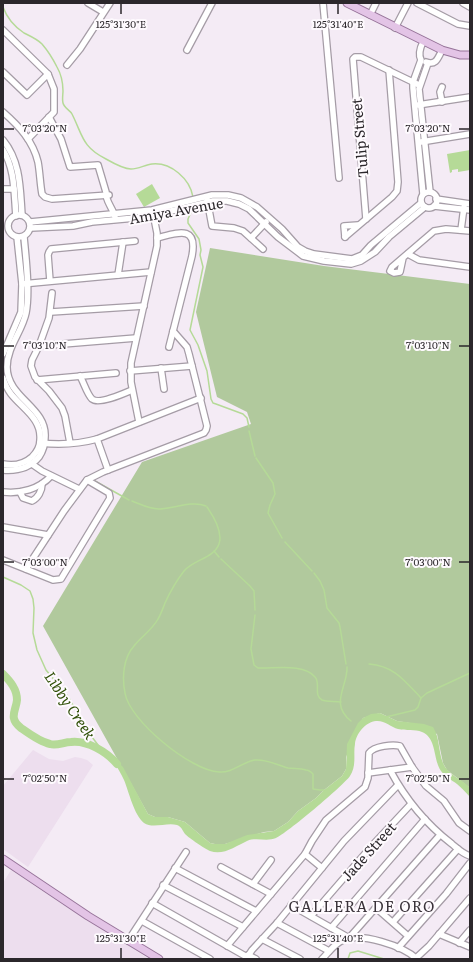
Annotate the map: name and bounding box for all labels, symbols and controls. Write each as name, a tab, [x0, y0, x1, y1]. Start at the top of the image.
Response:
text: 125°31'30"E	[96, 16, 146, 31]
text: 125°31'40"E	[313, 16, 363, 31]
street label: Tulip Street	[346, 97, 372, 179]
text: 7°03'20"N	[23, 120, 67, 135]
text: 7°03'20"N	[406, 120, 450, 135]
street label: Amiya Avenue	[127, 192, 225, 228]
text: 7°03'10"N	[23, 337, 67, 352]
text: 7°03'10"N	[406, 337, 450, 352]
text: 7°03'00"N	[22, 554, 68, 569]
text: 7°03'00"N	[405, 554, 451, 569]
water label: Libby Creek	[40, 666, 103, 744]
text: 7°02'50"N	[23, 770, 67, 785]
text: 7°02'50"N	[406, 770, 450, 785]
street label: Jade Street	[336, 817, 400, 885]
district label: GALLERA DE ORO	[288, 894, 436, 917]
text: 125°31'30"E	[96, 930, 146, 945]
text: 125°31'40"E	[313, 930, 363, 945]

